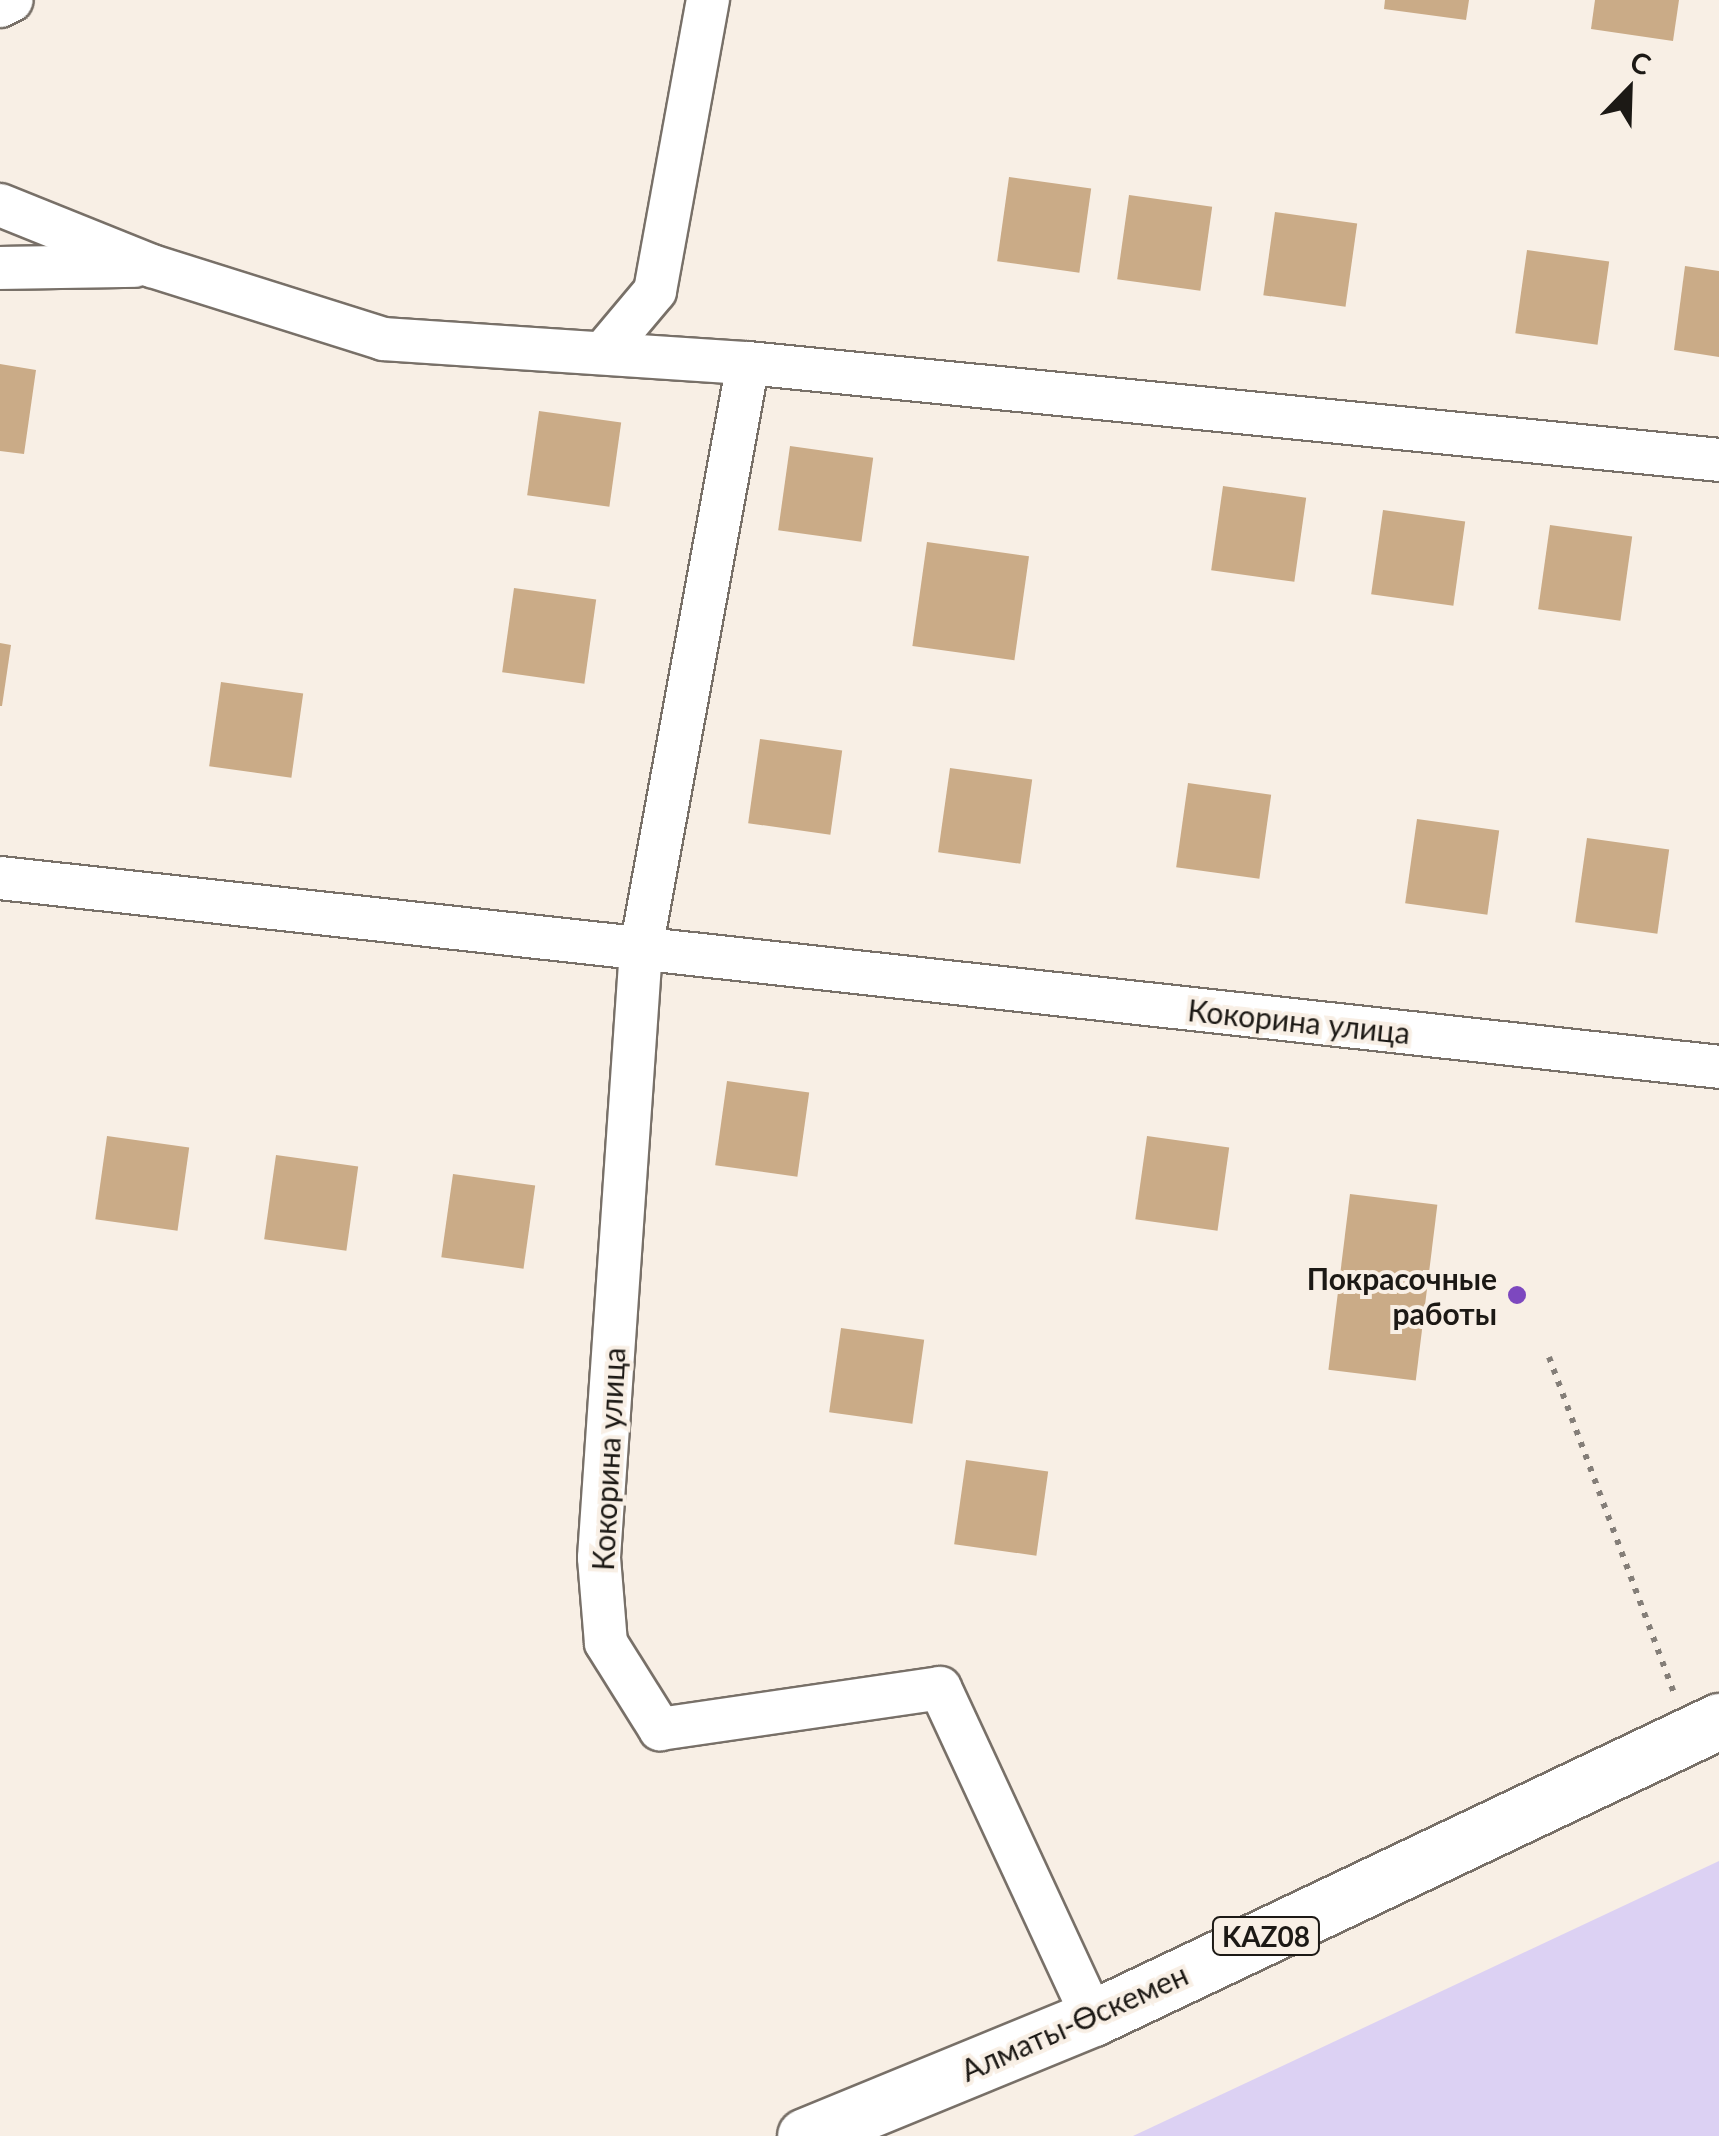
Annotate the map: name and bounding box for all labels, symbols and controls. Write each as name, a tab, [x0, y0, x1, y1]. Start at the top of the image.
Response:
north arrow	[1579, 40, 1679, 140]
text: С	[1626, 43, 1656, 82]
street label: Кокорина улица	[1186, 991, 1412, 1051]
place label: Покрасочные работы	[1307, 1260, 1497, 1330]
marker: Покрасочные работы	[1506, 1284, 1528, 1306]
street label: Кокорина улица	[584, 1347, 632, 1571]
road number: KAZ08	[1211, 1913, 1321, 1959]
street label: Алматы-Өскемен	[955, 1956, 1193, 2088]

